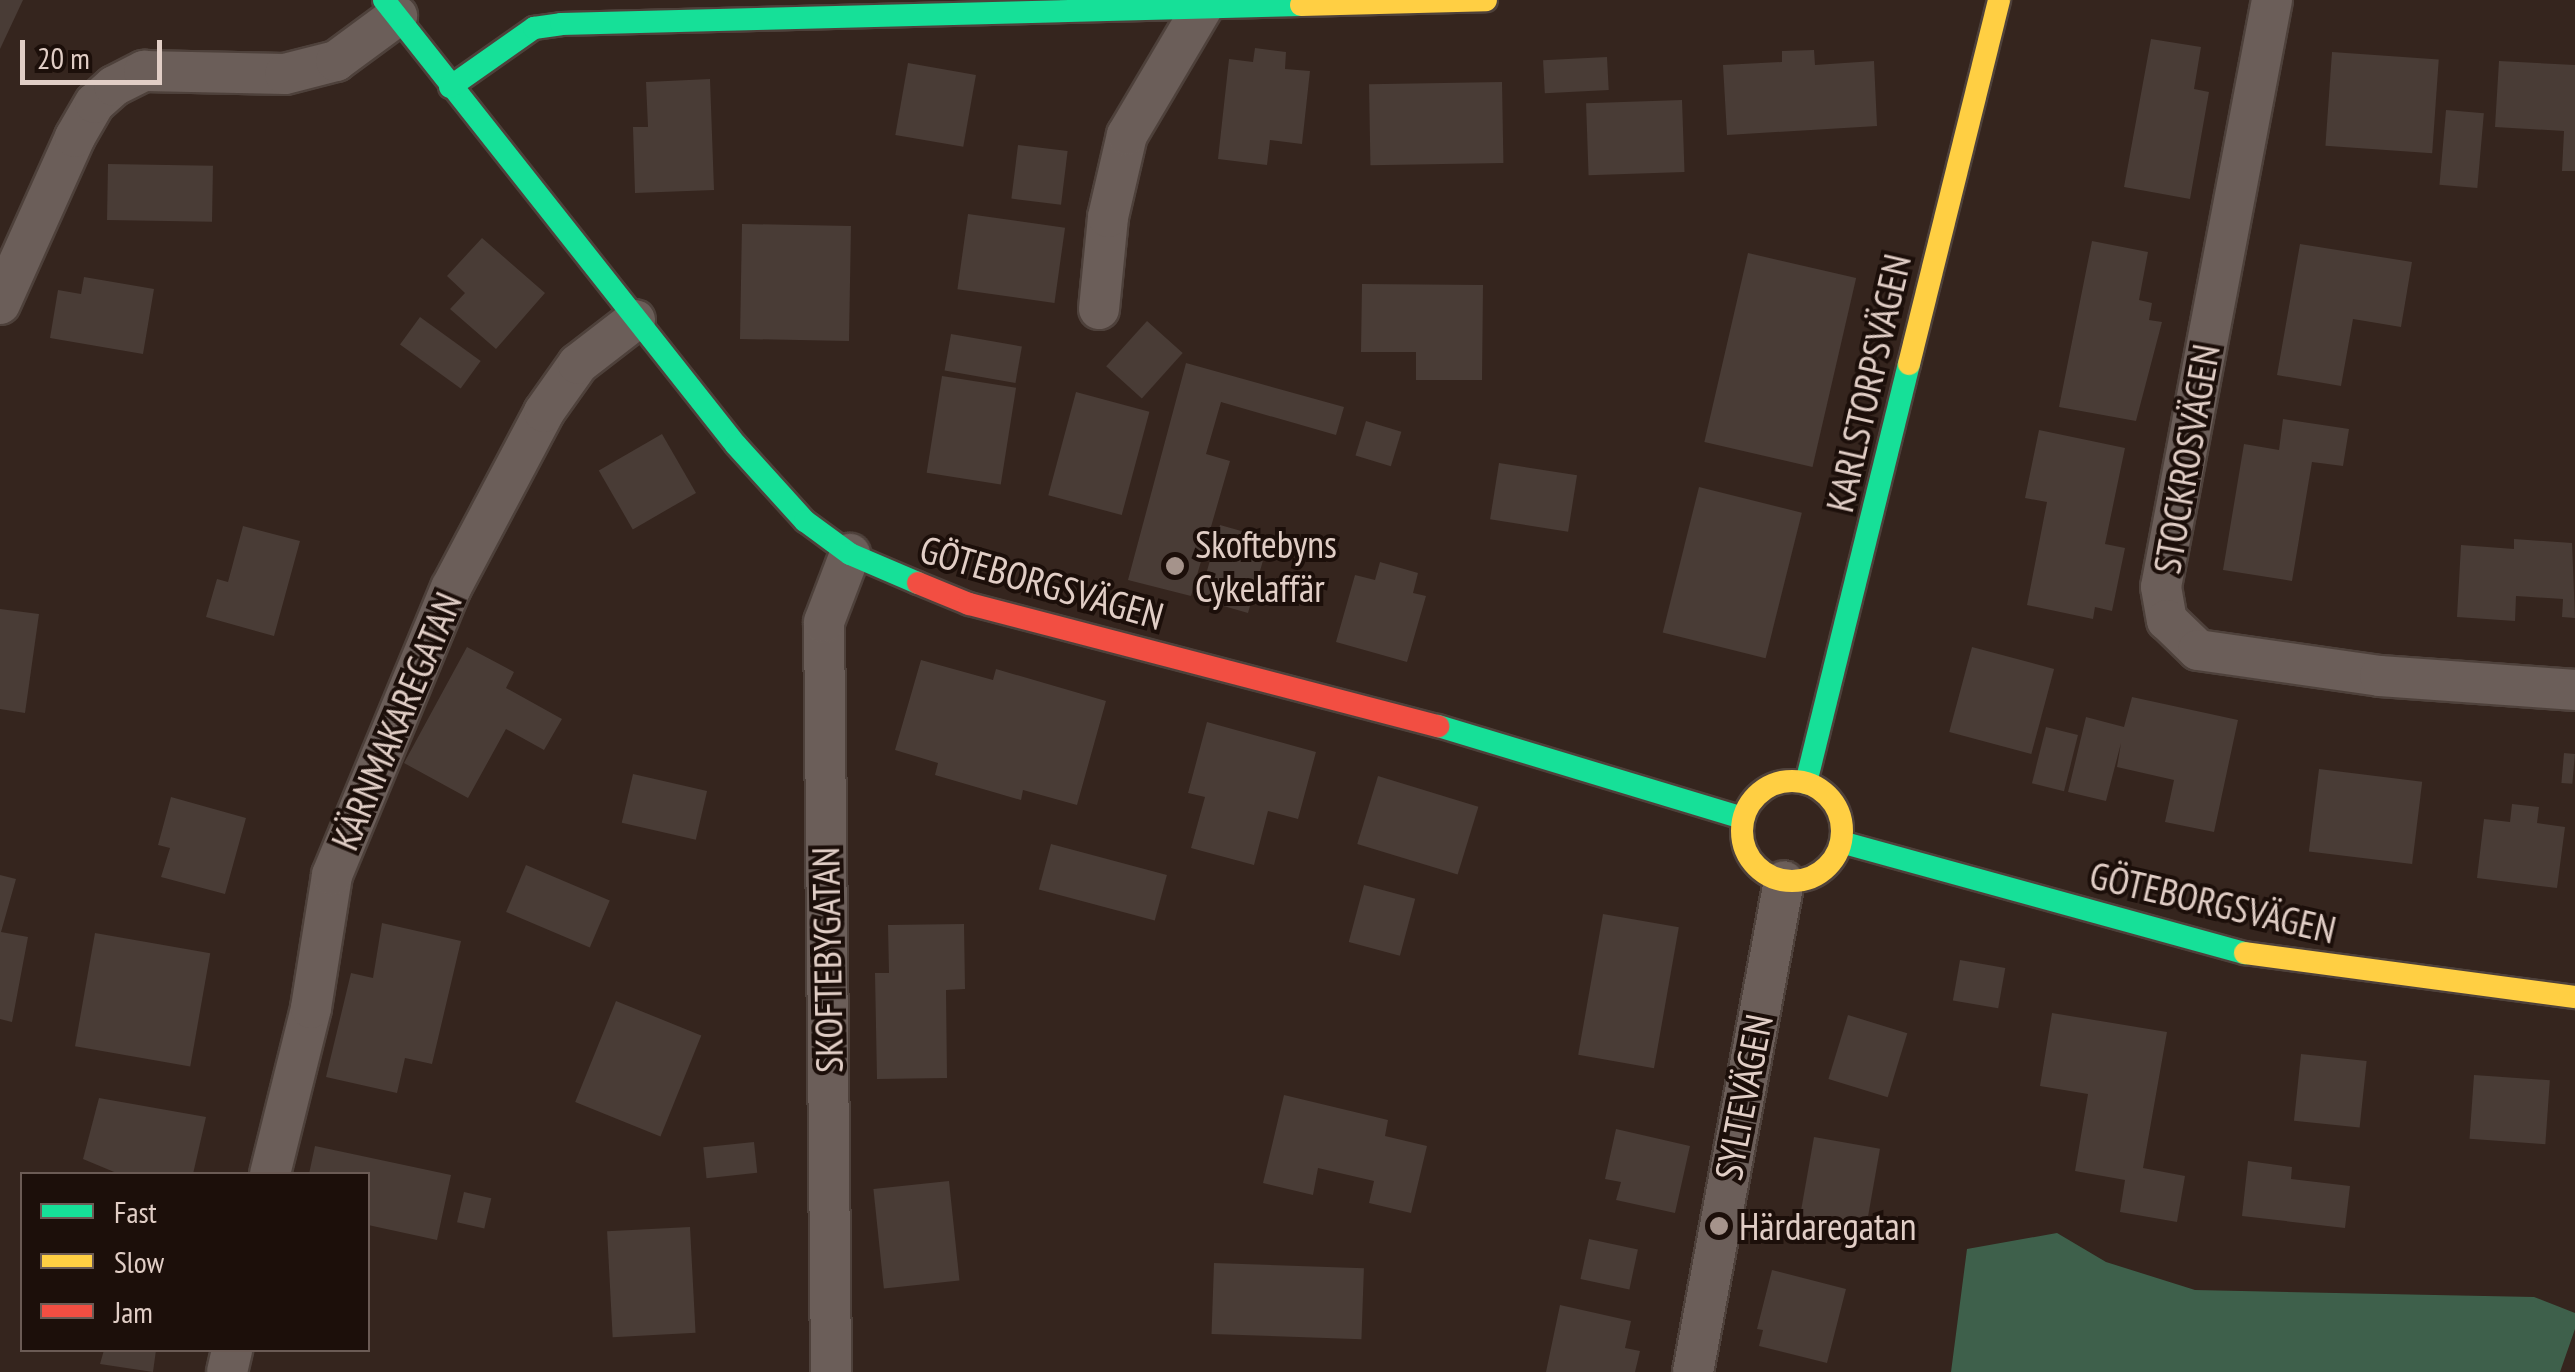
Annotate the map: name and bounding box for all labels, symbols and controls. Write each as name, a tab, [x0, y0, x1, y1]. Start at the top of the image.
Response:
scale bar	[25, 20, 168, 82]
text: 20 m	[37, 38, 90, 77]
street label: KARLSTORPSVÄGEN	[1816, 250, 1920, 516]
street label: STOCKROSVÄGEN	[2143, 341, 2229, 577]
place label: Skoftebyns Cykelaffär	[1195, 521, 1337, 610]
street label: GÖTEBORGSVÄGEN	[915, 525, 1169, 639]
marker: Skoftebyns Cykelaffär	[1164, 555, 1186, 577]
street label: KÄRNMAKAREGATAN	[321, 586, 471, 856]
street label: SKOFTEBYGATAN	[802, 847, 852, 1073]
street label: GÖTEBORGSVÄGEN	[2086, 852, 2340, 952]
street label: SYLTEVÄGEN	[1705, 1010, 1781, 1184]
legend	[20, 1172, 370, 1352]
text: Fast	[114, 1192, 157, 1231]
place label: Härdaregatan	[1739, 1203, 1916, 1249]
marker: Härdaregatan	[1708, 1215, 1730, 1237]
text: Slow	[114, 1242, 164, 1281]
text: Jam	[114, 1292, 153, 1331]

